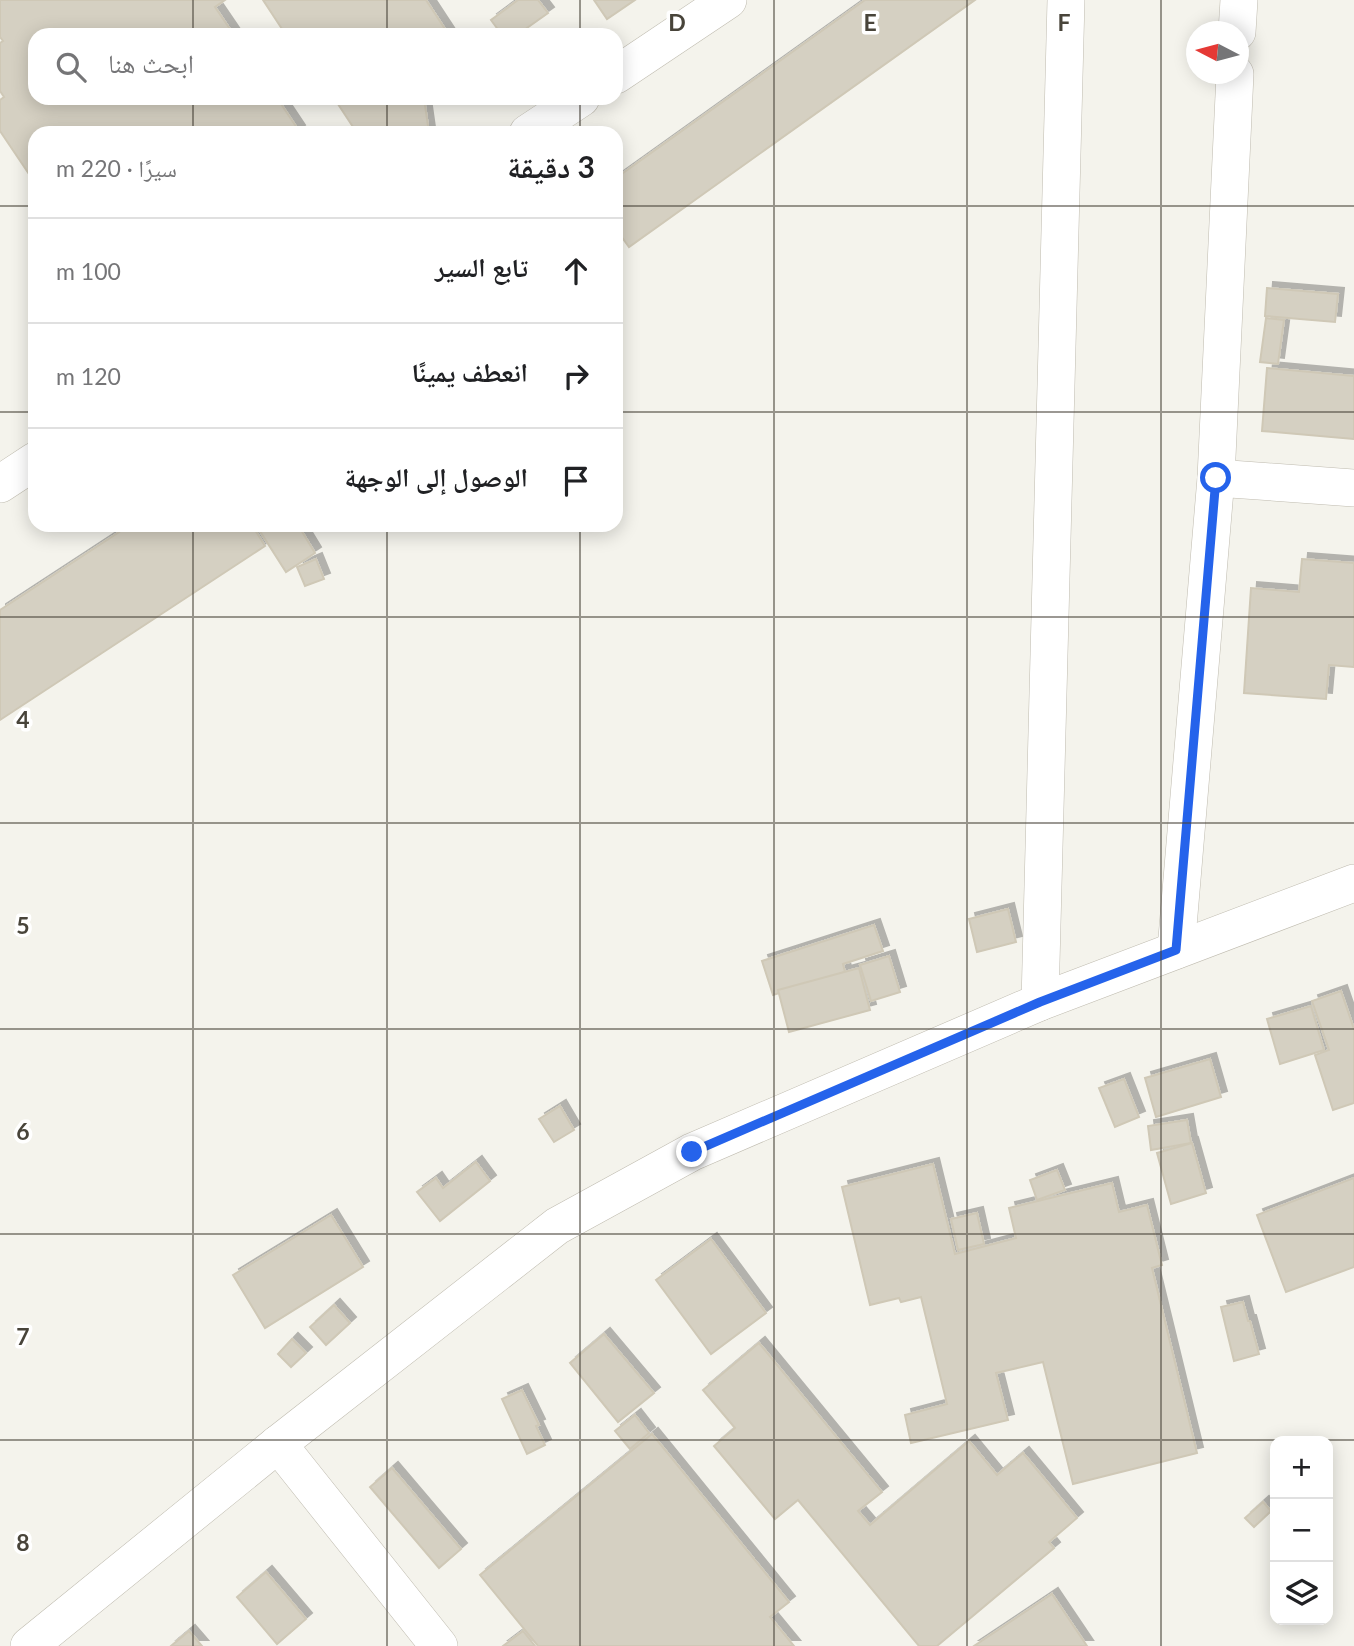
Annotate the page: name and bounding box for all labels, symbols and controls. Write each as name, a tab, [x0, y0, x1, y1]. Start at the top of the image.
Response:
text: D	[668, 8, 686, 36]
text: E	[863, 8, 877, 36]
text: F	[1057, 8, 1071, 36]
north arrow	[1186, 21, 1249, 84]
search box	[28, 28, 623, 105]
text: ابحث هنا	[108, 47, 194, 79]
icon: search	[52, 48, 90, 86]
text: 3 دقيقة	[507, 148, 595, 184]
text: سيرًا · 220 m	[56, 154, 177, 182]
text: تابع السير	[435, 251, 528, 283]
icon: ahead	[557, 252, 595, 290]
text: 100 m	[56, 257, 121, 285]
text: انعطف يمينًا	[411, 356, 528, 388]
icon: right	[557, 357, 595, 395]
text: 120 m	[56, 362, 121, 390]
text: الوصول إلى الوجهة	[344, 461, 528, 493]
icon: arrive	[557, 462, 595, 500]
route start	[1200, 462, 1231, 493]
text: 4	[16, 705, 30, 733]
text: 5	[16, 911, 30, 939]
text: 6	[16, 1117, 30, 1145]
route end	[676, 1136, 707, 1167]
text: 7	[16, 1322, 30, 1350]
map controls	[1270, 1436, 1333, 1625]
button: +	[1270, 1436, 1333, 1499]
button: −	[1270, 1499, 1333, 1562]
text: 8	[16, 1528, 30, 1556]
button: layers	[1270, 1562, 1333, 1625]

